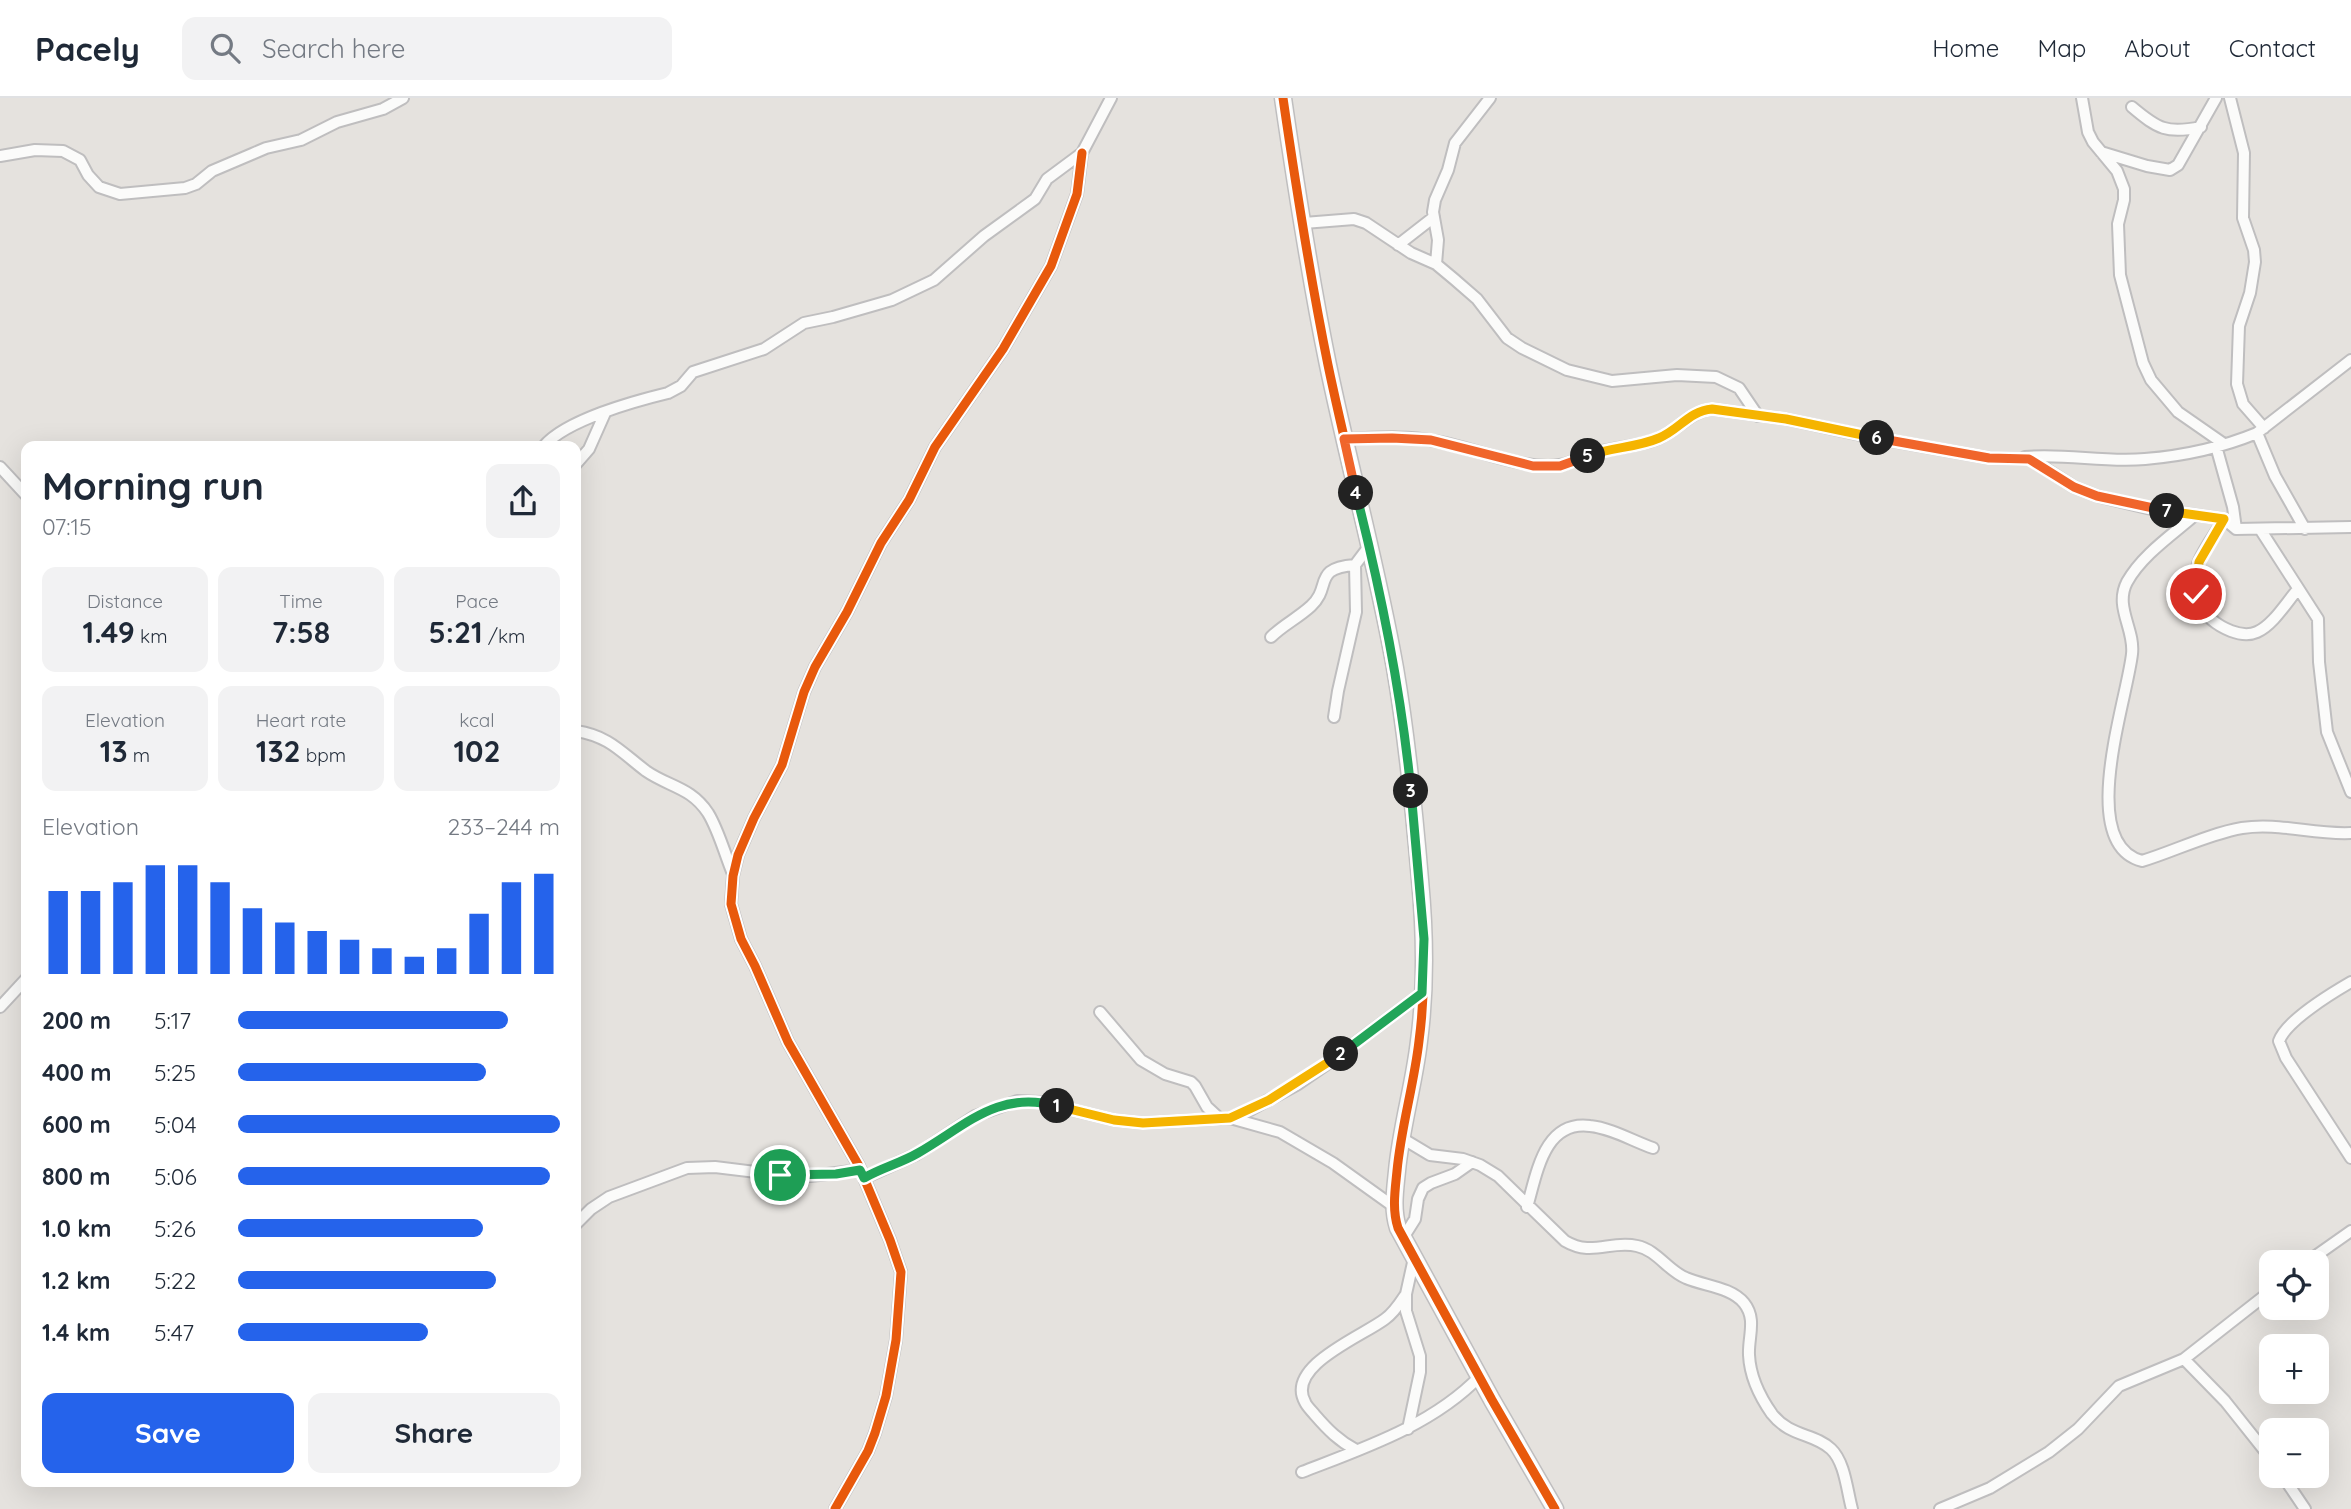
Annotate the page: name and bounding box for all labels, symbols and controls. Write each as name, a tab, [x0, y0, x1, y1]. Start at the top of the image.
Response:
search box	[182, 17, 672, 80]
text: Pacely	[35, 28, 140, 69]
icon: search	[206, 29, 244, 67]
text: Search here	[262, 32, 405, 65]
text: Home	[1932, 33, 1999, 63]
text: Map	[2037, 33, 2086, 63]
text: About	[2124, 33, 2191, 63]
text: Contact	[2229, 33, 2316, 63]
pin: 6	[1860, 420, 1895, 456]
text: 6	[1871, 425, 1882, 449]
pin: 5	[1570, 438, 1606, 474]
text: 5	[1582, 443, 1593, 467]
text: Morning run	[42, 462, 264, 510]
button: share	[486, 464, 560, 538]
pin: 4	[1338, 476, 1374, 510]
text: 4	[1350, 480, 1361, 504]
pin: 7	[2150, 494, 2184, 528]
text: 7	[2161, 498, 2172, 522]
text: 07:15	[42, 512, 92, 541]
pin	[2166, 564, 2226, 624]
icon: check	[2177, 575, 2215, 613]
text: Distance	[87, 589, 163, 613]
text: Time	[279, 589, 323, 613]
text: Pace	[455, 589, 499, 613]
text: 1.49	[82, 613, 135, 651]
text: 7:58	[272, 613, 330, 651]
text: 5:21	[429, 613, 483, 651]
text: km	[135, 624, 168, 648]
text: /km	[483, 624, 525, 648]
text: Elevation	[85, 708, 165, 732]
text: Heart rate	[256, 708, 346, 732]
text: kcal	[459, 708, 495, 732]
text: 13	[100, 732, 128, 770]
text: 132	[256, 732, 301, 770]
text: 102	[453, 732, 501, 770]
text: m	[128, 743, 150, 767]
text: bpm	[301, 743, 346, 767]
pin: 3	[1394, 774, 1428, 808]
text: 3	[1405, 778, 1416, 802]
text: Elevation	[42, 812, 139, 841]
text: 233–244 m	[448, 812, 560, 841]
text: 200 m	[42, 1006, 111, 1035]
text: 5:17	[154, 1006, 191, 1035]
pin: 2	[1324, 1037, 1358, 1072]
text: 2	[1335, 1041, 1346, 1065]
text: 400 m	[42, 1058, 111, 1087]
text: 5:25	[154, 1058, 196, 1087]
pin: 1	[1040, 1088, 1074, 1124]
text: 1	[1053, 1093, 1060, 1117]
text: 600 m	[42, 1110, 111, 1139]
text: 5:04	[154, 1110, 197, 1139]
pin	[750, 1145, 810, 1205]
icon: arrive	[761, 1156, 799, 1194]
text: 800 m	[42, 1162, 111, 1191]
text: 5:06	[154, 1162, 197, 1191]
text: 1.0 km	[42, 1214, 112, 1243]
text: 5:26	[154, 1214, 196, 1243]
map controls	[2259, 1250, 2329, 1488]
button: locate	[2259, 1250, 2329, 1320]
text: 1.2 km	[42, 1266, 111, 1295]
text: 5:22	[154, 1266, 196, 1295]
text: 1.4 km	[42, 1318, 110, 1347]
text: 5:47	[154, 1318, 194, 1347]
button: +	[2259, 1334, 2329, 1404]
button: Save	[42, 1393, 294, 1473]
button: Share	[308, 1393, 560, 1473]
button: −	[2259, 1418, 2329, 1488]

